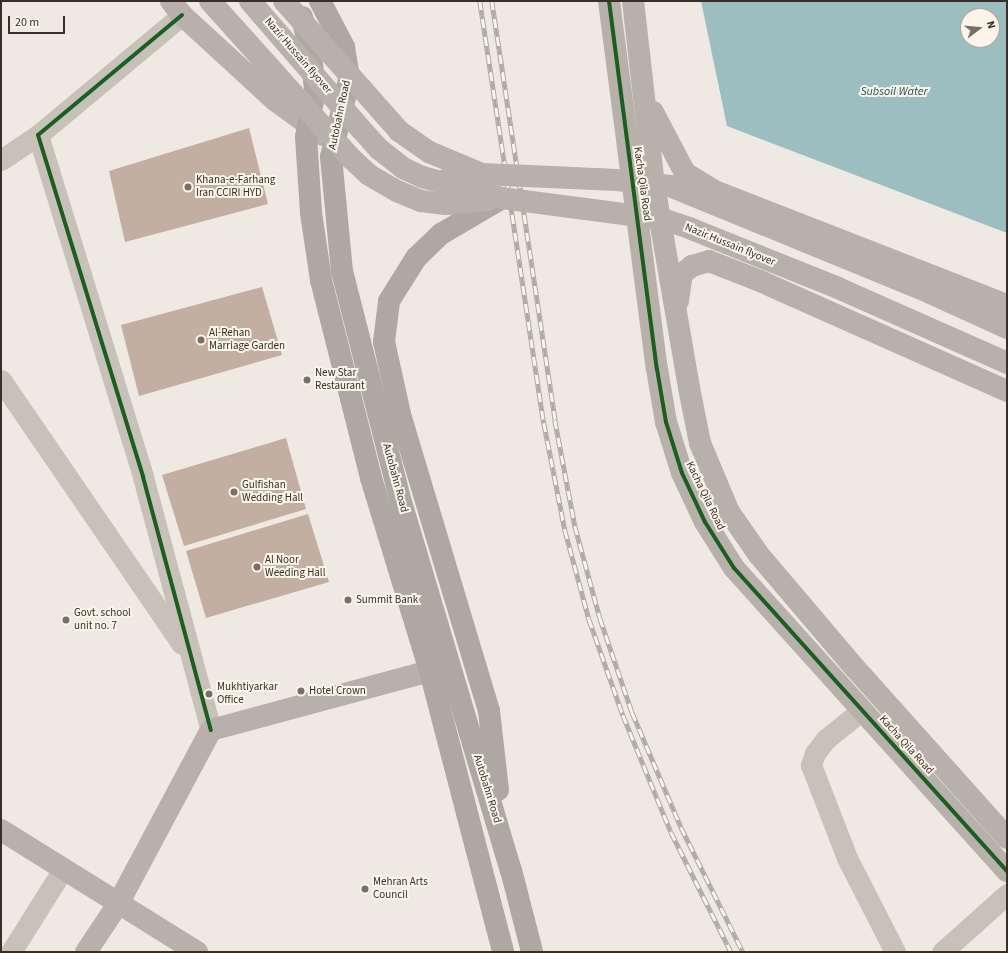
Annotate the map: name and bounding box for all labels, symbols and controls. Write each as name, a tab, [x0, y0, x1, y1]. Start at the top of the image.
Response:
scale bar	[10, 8, 67, 34]
north arrow	[960, 8, 1000, 48]
text: 20 m	[15, 14, 39, 31]
street label: Nazir Hussain flyover	[261, 15, 335, 97]
text: N	[983, 19, 999, 30]
street label: Autobahn Road	[326, 79, 354, 151]
water label: Subsoil Water	[860, 85, 928, 99]
street label: Kacha Qila Road	[630, 146, 654, 222]
place label: Khana-e-Farhang Iran CCIRI HYD	[196, 174, 275, 200]
marker: Khana-e-Farhang Iran CCIRI HYD	[183, 182, 193, 192]
street label: Nazir Hussain flyover	[683, 221, 777, 269]
place label: Al-Rehan Marriage Garden	[209, 327, 285, 353]
marker: Al-Rehan Marriage Garden	[196, 335, 206, 345]
place label: New Star Restaurant	[315, 367, 365, 393]
marker: New Star Restaurant	[302, 375, 312, 385]
street label: Autobahn Road	[379, 442, 411, 514]
street label: Kacha Qila Road	[683, 459, 727, 533]
place label: Gulfishan Wedding Hall	[242, 479, 303, 505]
marker: Gulfishan Wedding Hall	[229, 487, 239, 497]
place label: Al Noor Weeding Hall	[265, 554, 325, 580]
marker: Al Noor Weeding Hall	[252, 562, 262, 572]
place label: Summit Bank	[356, 593, 418, 607]
marker: Summit Bank	[343, 595, 353, 605]
place label: Govt. school unit no. 7	[74, 607, 131, 633]
marker: Govt. school unit no. 7	[61, 615, 71, 625]
place label: Mukhtiyarkar Office	[217, 681, 278, 707]
place label: Hotel Crown	[309, 684, 366, 698]
marker: Hotel Crown	[296, 686, 306, 696]
marker: Mukhtiyarkar Office	[204, 689, 214, 699]
street label: Kacha Qila Road	[876, 713, 936, 777]
street label: Autobahn Road	[470, 753, 504, 825]
place label: Mehran Arts Council	[373, 876, 428, 902]
marker: Mehran Arts Council	[360, 884, 370, 894]

